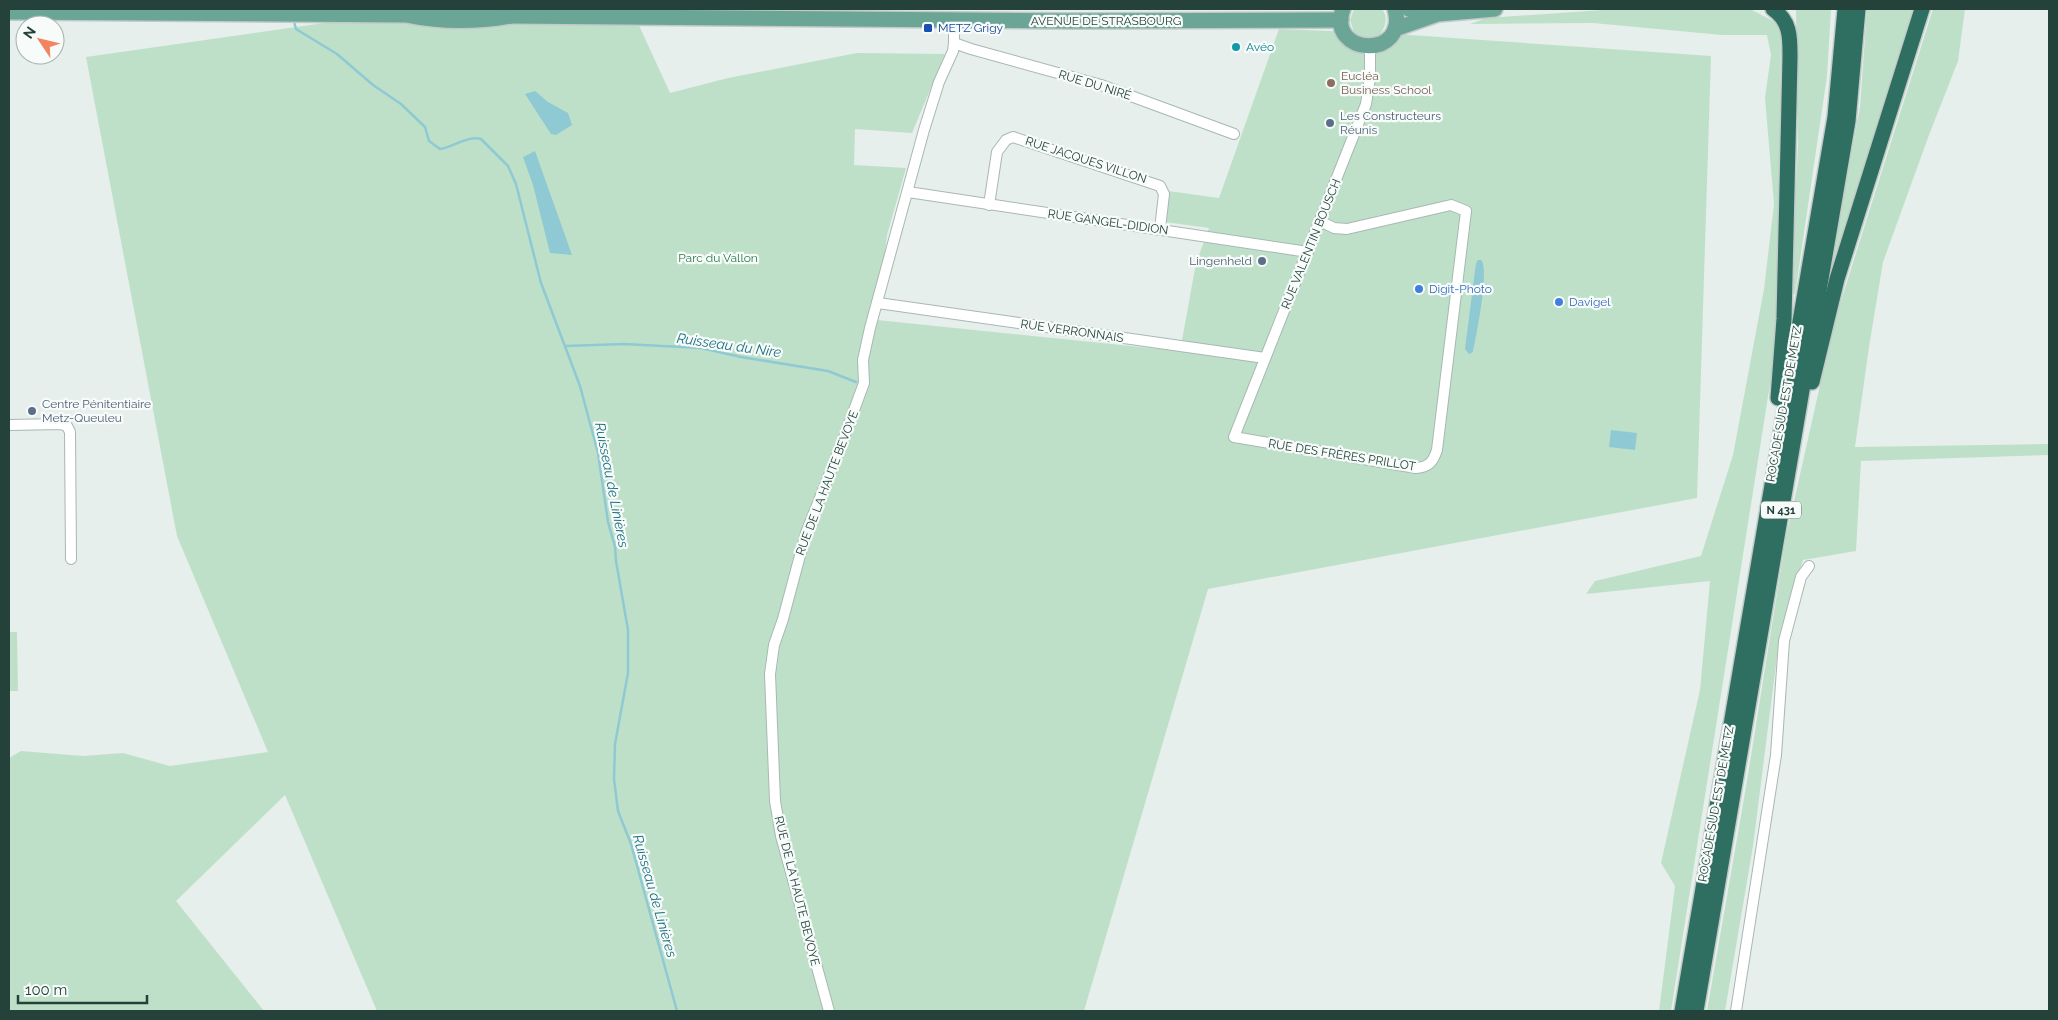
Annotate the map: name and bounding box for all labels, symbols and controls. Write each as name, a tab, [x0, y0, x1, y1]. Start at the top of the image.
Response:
street label: AVENUE DE STRASBOURG	[1031, 14, 1181, 28]
north arrow	[15, 15, 65, 65]
place label: METZ Grigy	[938, 21, 1004, 35]
marker: METZ Grigy	[922, 22, 934, 34]
text: N	[20, 24, 39, 42]
place label: Avéo	[1246, 40, 1274, 54]
marker: Avéo	[1230, 41, 1242, 53]
street label: RUE DU NIRÉ	[1057, 67, 1133, 103]
place label: Eucléa Business School	[1341, 69, 1432, 97]
marker: Eucléa Business School	[1325, 77, 1337, 89]
place label: Les Constructeurs Réunis	[1340, 109, 1441, 137]
marker: Les Constructeurs Réunis	[1324, 117, 1336, 129]
street label: RUE JACQUES VILLON	[1024, 134, 1148, 186]
street label: RUE VALENTIN BOUSCH	[1278, 177, 1344, 311]
street label: RUE GANGEL-DIDION	[1047, 207, 1169, 237]
park label: Parc du Vallon	[678, 251, 758, 265]
place label: Lingenheld	[1189, 254, 1252, 268]
marker: Lingenheld	[1256, 255, 1268, 267]
place label: Digit-Photo	[1429, 282, 1492, 296]
marker: Digit-Photo	[1413, 283, 1425, 295]
place label: Davigel	[1569, 295, 1611, 309]
marker: Davigel	[1553, 296, 1565, 308]
street label: RUE VERRONNAIS	[1020, 317, 1124, 345]
street label: ROCADE SUD-EST DE METZ	[1763, 324, 1805, 483]
water label: Ruisseau du Nire	[676, 330, 783, 360]
place label: Centre Pénitentiaire Metz-Queuleu	[42, 397, 151, 425]
marker: Centre Pénitentiaire Metz-Queuleu	[26, 405, 38, 417]
street label: RUE DE LA HAUTE BEVOYE	[793, 409, 861, 557]
water label: Ruisseau de Linières	[592, 421, 632, 549]
street label: RUE DES FRÈRES PRILLOT	[1267, 436, 1417, 474]
road number: N 431	[1761, 502, 1801, 518]
street label: ROCADE SUD-EST DE METZ	[1695, 724, 1737, 883]
street label: RUE DE LA HAUTE BEVOYE	[772, 815, 822, 967]
water label: Ruisseau de Linières	[630, 833, 680, 960]
scale bar	[18, 972, 146, 1004]
text: 100 m	[25, 981, 67, 999]

